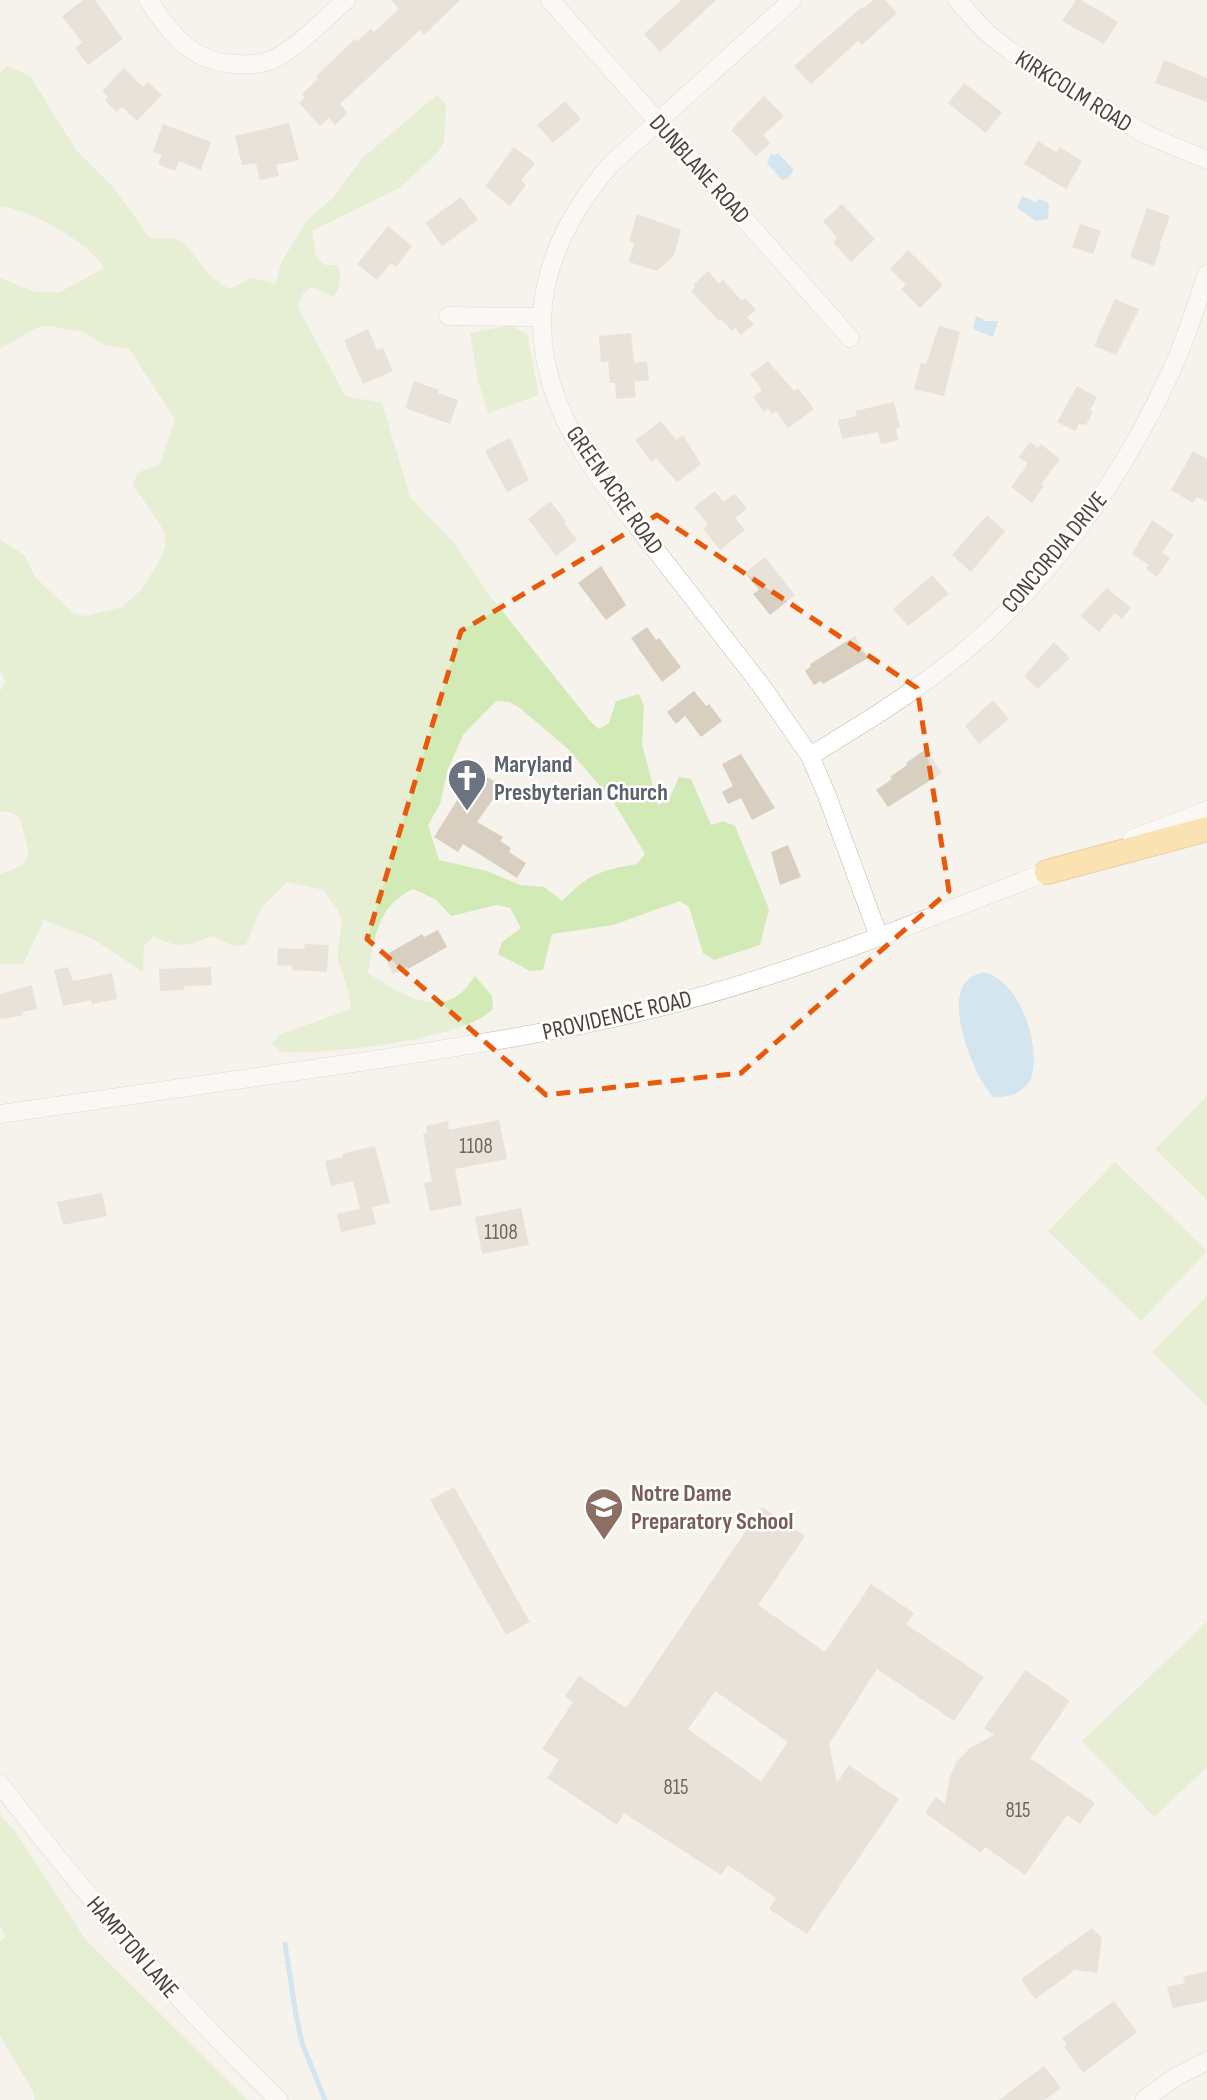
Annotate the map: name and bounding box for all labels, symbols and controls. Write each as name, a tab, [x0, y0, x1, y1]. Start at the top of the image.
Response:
street label: KIRKCOLM ROAD	[1010, 44, 1137, 139]
street label: DUNBLANE ROAD	[643, 109, 756, 230]
street label: GREEN ACRE ROAD	[560, 420, 670, 560]
street label: CONCORDIA DRIVE	[995, 486, 1113, 619]
place label: Maryland Presbyterian Church	[494, 750, 668, 807]
church icon: Maryland Presbyterian Church	[446, 757, 488, 812]
street label: PROVIDENCE ROAD	[540, 984, 695, 1047]
house number: 1108	[459, 1134, 493, 1159]
house number: 1108	[484, 1220, 518, 1245]
place label: Notre Dame Preparatory School	[631, 1479, 793, 1536]
school or university icon: Notre Dame Preparatory School	[583, 1486, 625, 1541]
house number: 815	[664, 1775, 688, 1800]
house number: 815	[1006, 1798, 1030, 1823]
street label: HAMPTON LANE	[80, 1890, 185, 2004]

